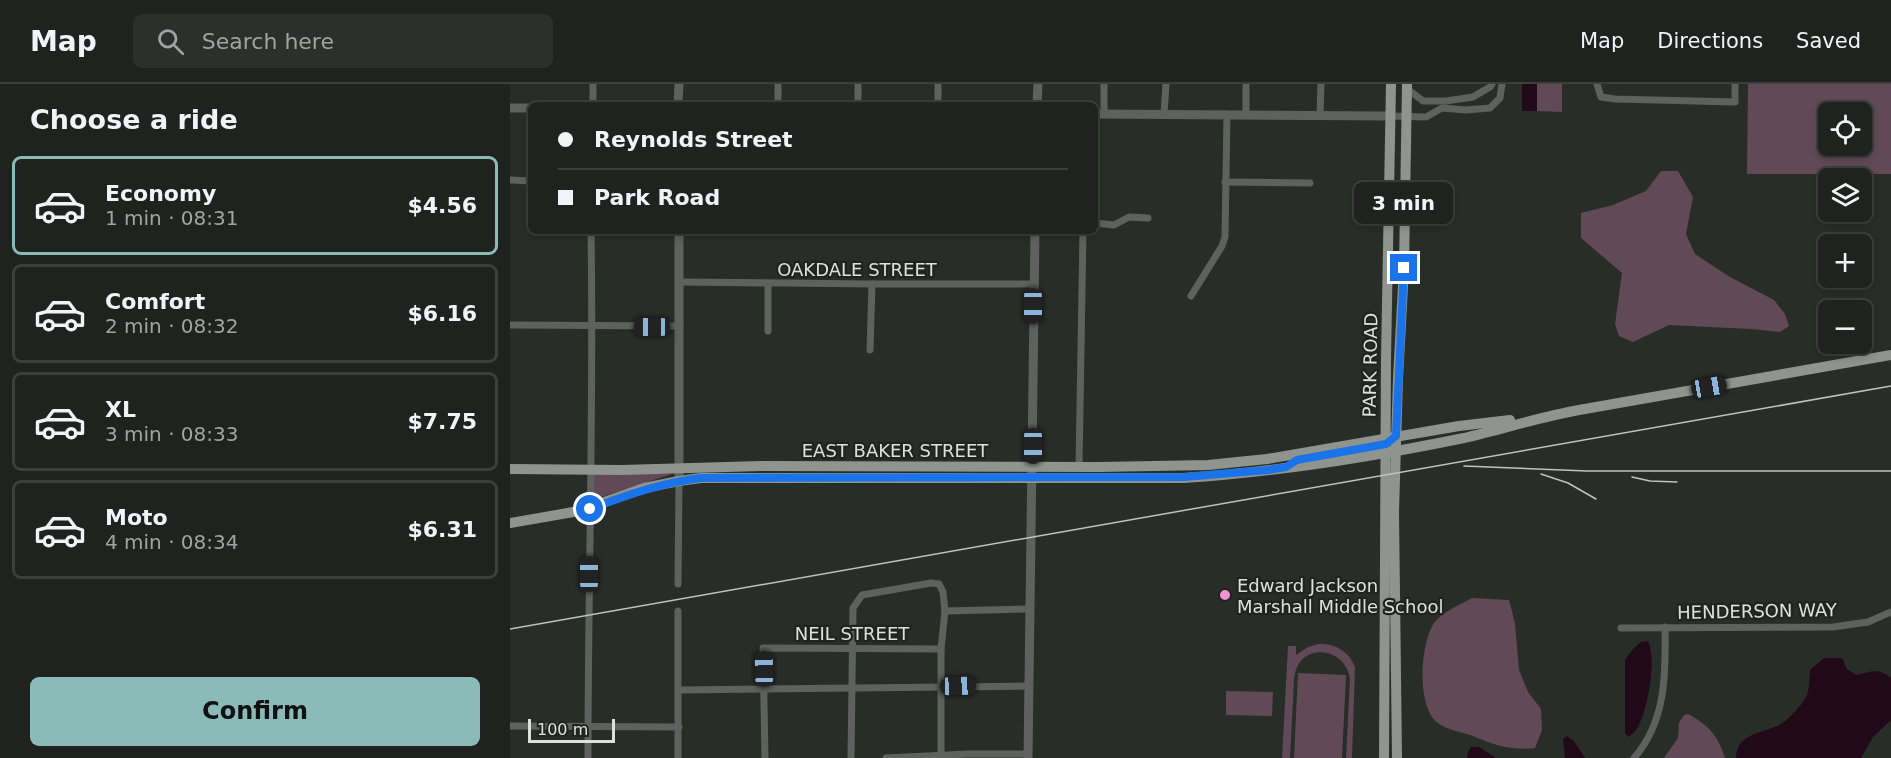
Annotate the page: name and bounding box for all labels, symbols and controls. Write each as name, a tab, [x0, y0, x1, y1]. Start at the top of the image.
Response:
search box	[133, 14, 553, 68]
text: Map	[30, 25, 97, 58]
icon: search	[154, 25, 187, 58]
text: Search here	[202, 29, 334, 54]
text: Map	[1580, 29, 1624, 53]
text: Directions	[1657, 29, 1763, 53]
text: Saved	[1796, 29, 1861, 53]
map controls	[1818, 102, 1872, 354]
button: locate	[1818, 102, 1872, 156]
text: Choose a ride	[30, 104, 238, 135]
text: Reynolds Street	[594, 127, 793, 152]
button: layers	[1818, 168, 1872, 222]
icon: car	[33, 179, 87, 233]
text: Economy	[105, 181, 216, 206]
callout: 3 min	[1354, 181, 1454, 223]
text: Park Road	[594, 185, 720, 210]
text: 3 min	[1372, 191, 1435, 215]
text: $4.56	[407, 193, 477, 218]
text: 1 min · 08:31	[105, 206, 239, 230]
button: +	[1818, 234, 1872, 288]
route end	[1390, 254, 1417, 281]
street label: OAKDALE STREET	[777, 259, 938, 280]
icon: car	[33, 287, 87, 341]
car	[1024, 288, 1042, 324]
text: Comfort	[105, 289, 205, 314]
button: −	[1818, 300, 1872, 354]
text: $6.16	[407, 301, 477, 326]
street label: PARK ROAD	[1359, 313, 1381, 417]
text: 2 min · 08:32	[105, 314, 239, 338]
car	[634, 318, 670, 336]
car	[1690, 375, 1728, 399]
icon: car	[33, 395, 87, 449]
text: XL	[105, 397, 136, 422]
text: $7.75	[407, 409, 477, 434]
text: 3 min · 08:33	[105, 422, 239, 446]
car	[1024, 428, 1042, 464]
street label: EAST BAKER STREET	[802, 440, 989, 461]
route start	[576, 495, 603, 522]
icon: car	[33, 503, 87, 557]
text: Moto	[105, 505, 168, 530]
text: $6.31	[407, 517, 477, 542]
text: 4 min · 08:34	[105, 530, 239, 554]
car	[580, 556, 598, 592]
place label: Edward Jackson Marshall Middle School	[1237, 575, 1443, 617]
marker: Edward Jackson Marshall Middle School	[1218, 588, 1232, 602]
street label: HENDERSON WAY	[1677, 599, 1838, 623]
street label: NEIL STREET	[795, 623, 910, 644]
car	[755, 651, 773, 687]
car	[940, 676, 976, 696]
button: Confirm	[30, 677, 480, 746]
scale bar	[528, 716, 615, 744]
text: 100 m	[537, 720, 588, 739]

